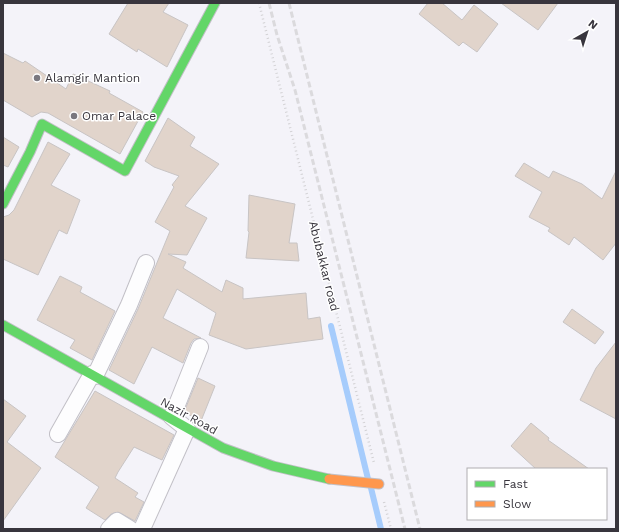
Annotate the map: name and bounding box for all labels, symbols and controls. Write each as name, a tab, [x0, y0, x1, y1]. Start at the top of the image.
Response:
north arrow	[567, 12, 607, 52]
text: N	[586, 17, 600, 32]
place label: Alamgir Mantion	[45, 71, 140, 85]
marker: Alamgir Mantion	[32, 73, 42, 83]
place label: Omar Palace	[82, 109, 156, 123]
marker: Omar Palace	[69, 111, 79, 121]
street label: Abubakkar road	[306, 219, 342, 313]
street label: Nazir Road	[158, 395, 220, 437]
legend	[467, 468, 607, 520]
text: Fast	[503, 477, 528, 491]
text: Slow	[503, 497, 531, 511]

